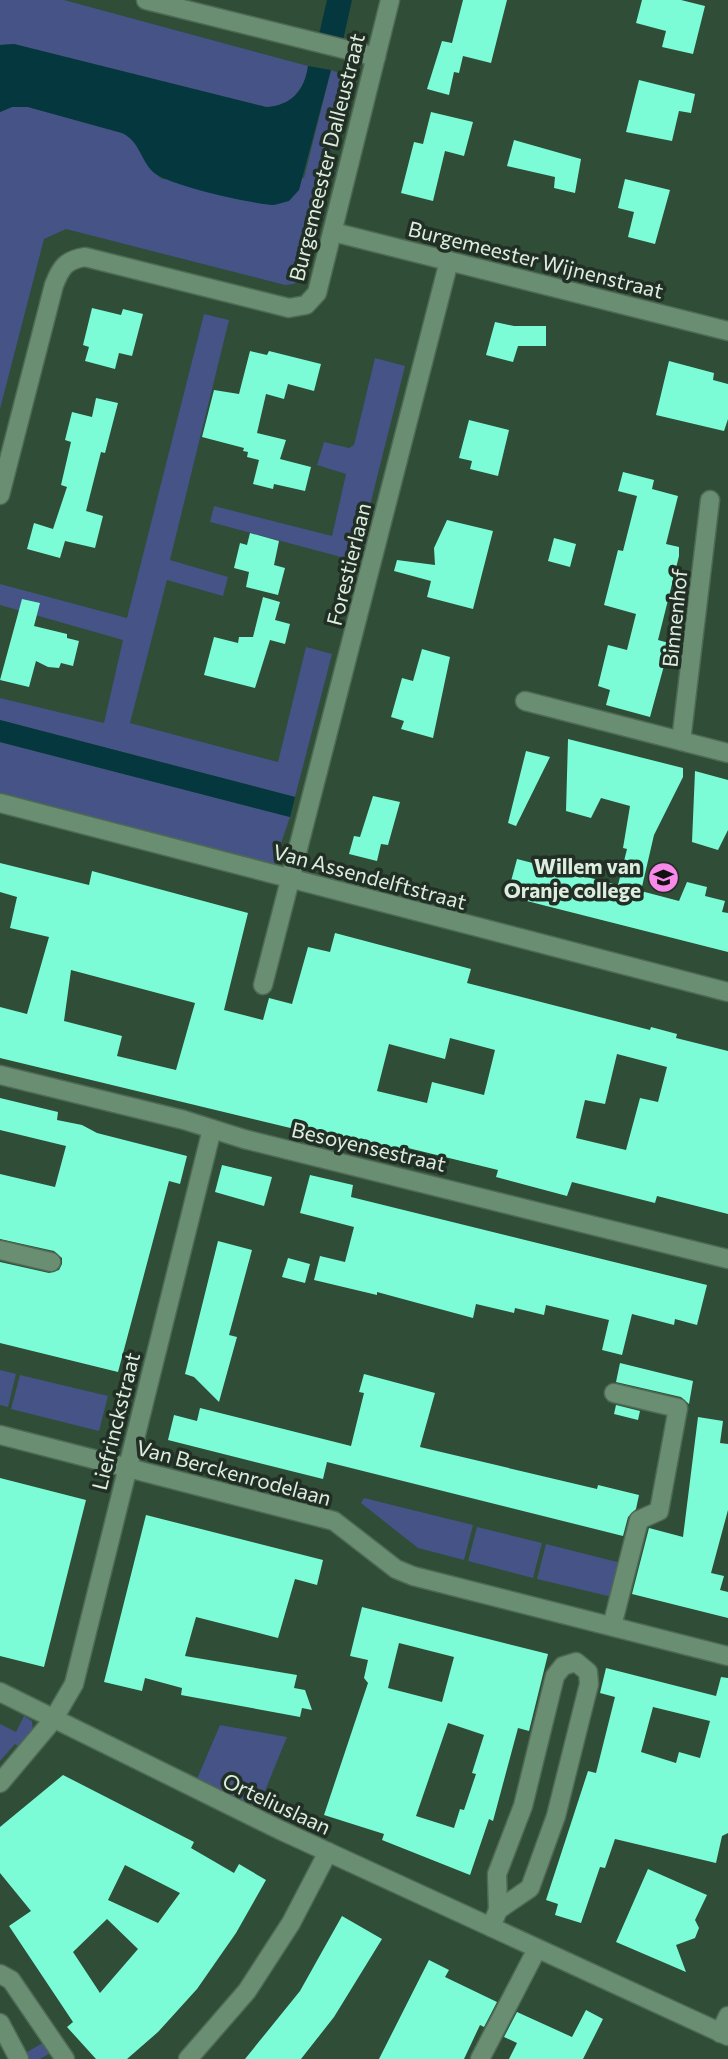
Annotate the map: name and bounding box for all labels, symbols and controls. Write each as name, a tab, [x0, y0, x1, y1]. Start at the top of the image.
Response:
street label: Burgemeester Dalleustraat	[283, 30, 369, 284]
street label: Burgemeester Wijnenstraat	[406, 215, 666, 303]
street label: Forestierlaan	[321, 500, 375, 628]
street label: Binnenhof	[656, 567, 692, 668]
street label: Van Assendelftstraat	[270, 838, 470, 914]
place label: Willem van Oranje college	[504, 853, 641, 902]
school or university icon: Willem van Oranje college	[647, 860, 681, 894]
street label: Besoyensestraat	[289, 1116, 449, 1176]
street label: Liefrinckstraat	[86, 1350, 144, 1492]
street label: Van Berckenrodelaan	[134, 1434, 334, 1510]
street label: Orteliuslaan	[219, 1767, 335, 1839]

